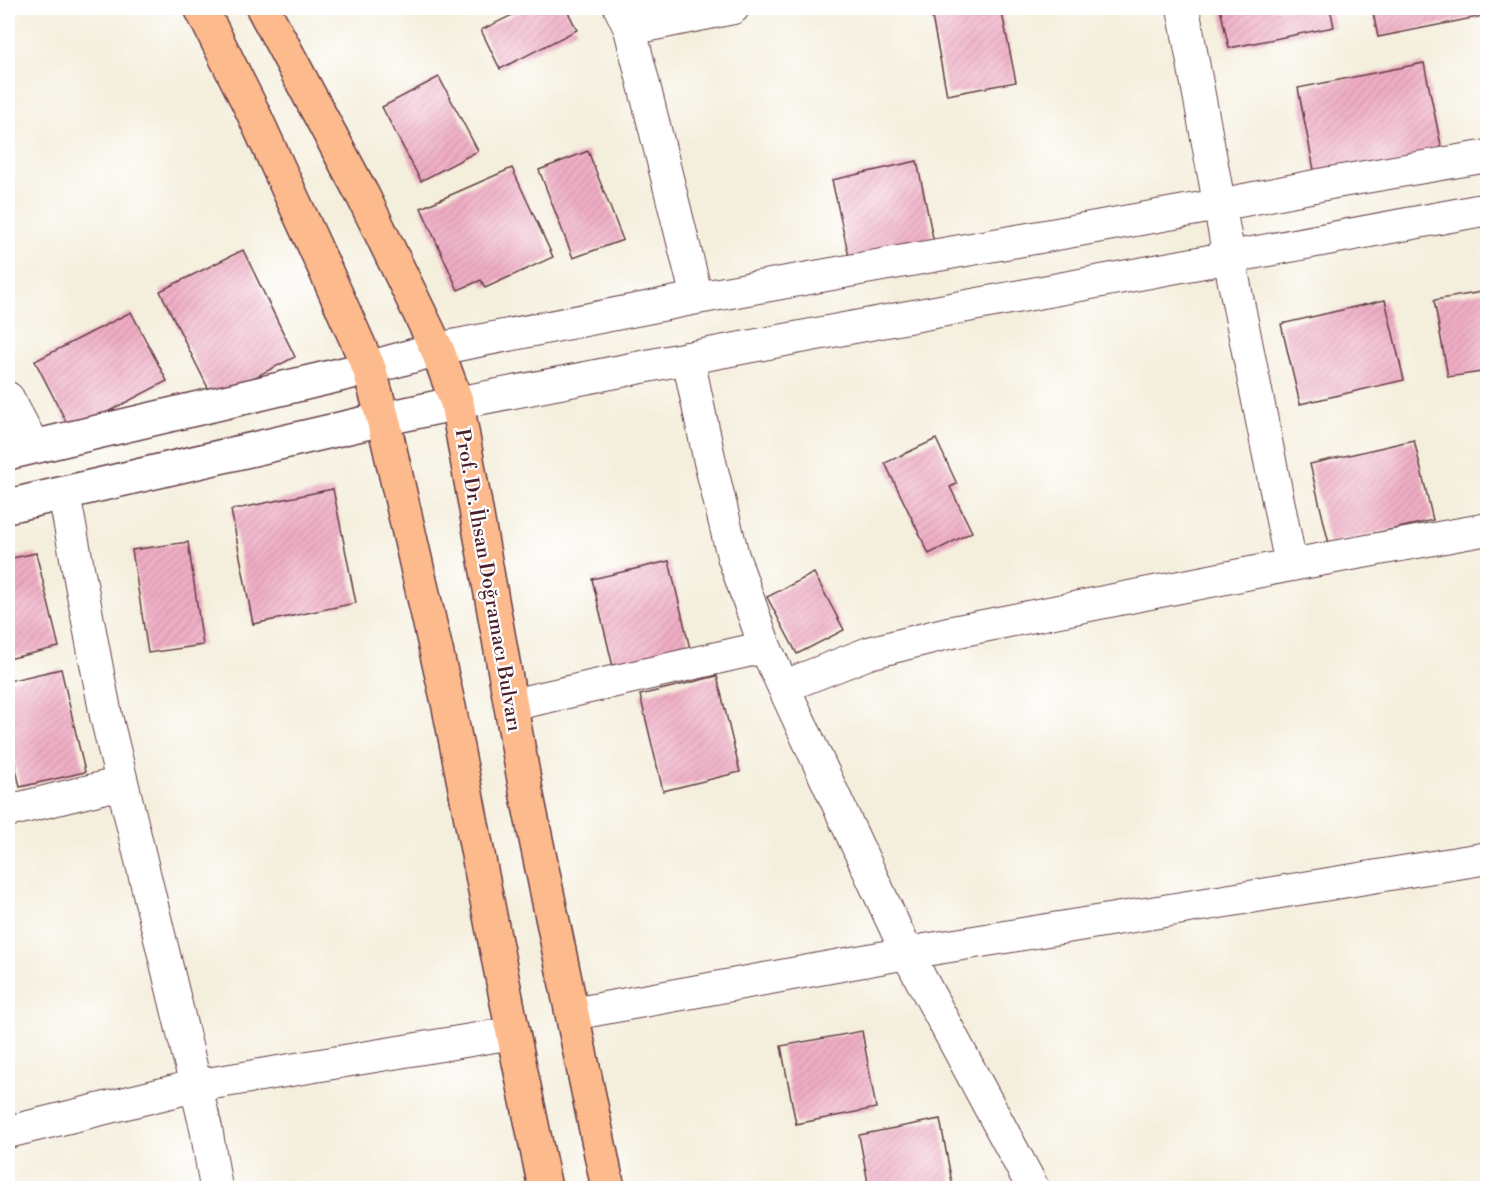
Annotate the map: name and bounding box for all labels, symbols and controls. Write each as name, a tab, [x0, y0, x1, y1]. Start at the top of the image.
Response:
street label: Prof. Dr. İhsan Doğramacı Bulvarı	[449, 427, 528, 734]

